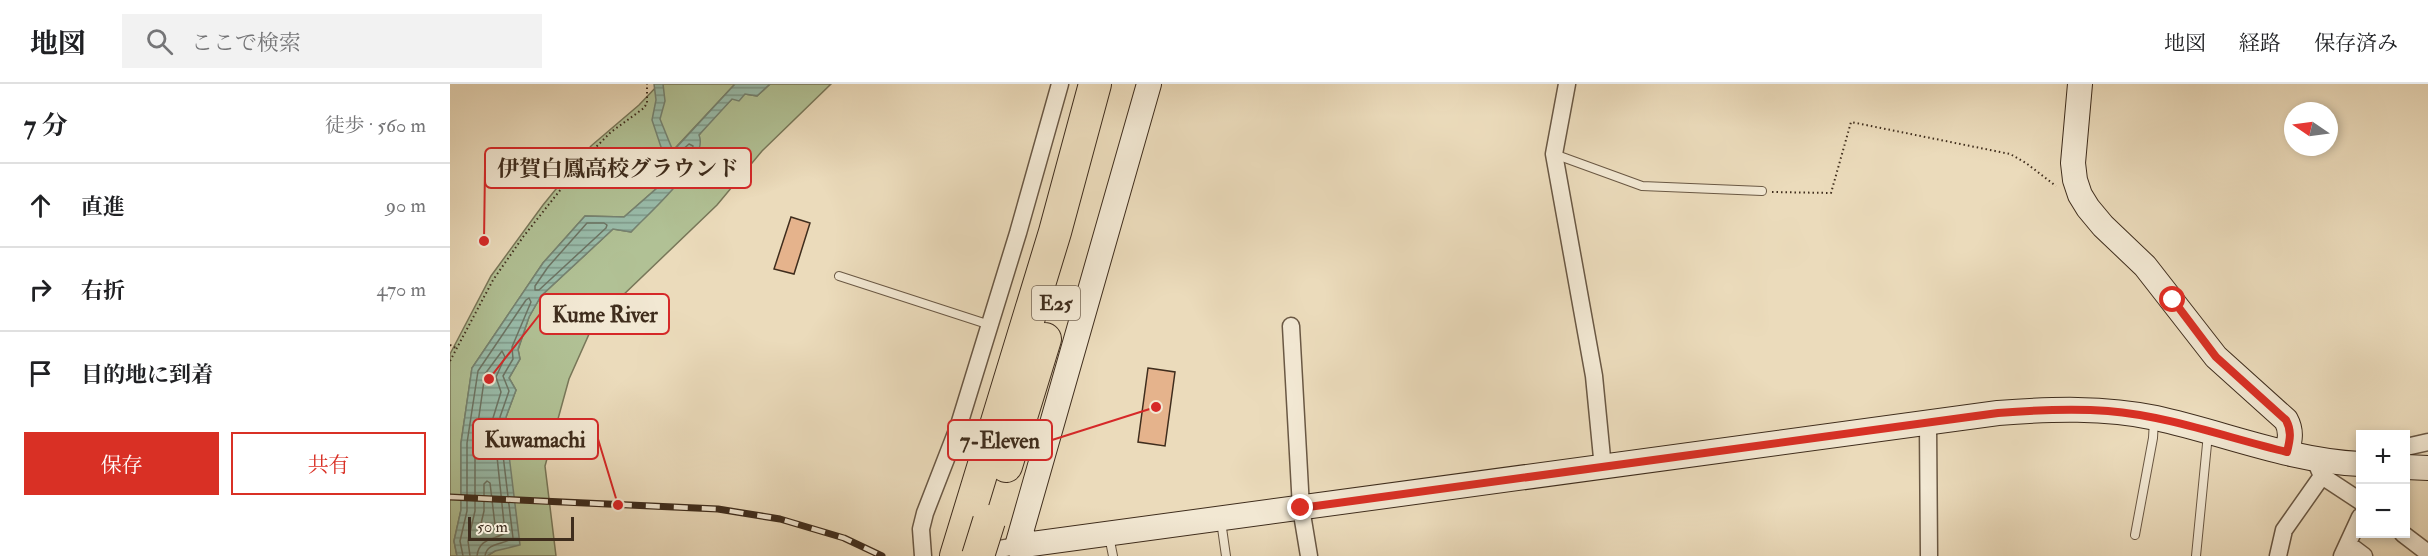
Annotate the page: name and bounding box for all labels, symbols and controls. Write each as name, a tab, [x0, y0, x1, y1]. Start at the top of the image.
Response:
search box	[122, 14, 542, 68]
icon: search	[143, 25, 176, 58]
text: 地図	[30, 27, 86, 62]
text: ここで検索	[191, 29, 301, 57]
text: 地図	[2164, 30, 2206, 57]
text: 経路	[2239, 30, 2281, 57]
text: 保存済み	[2314, 30, 2398, 57]
north arrow	[2284, 102, 2338, 156]
text: 7 分	[24, 110, 67, 142]
text: 徒歩 · 560 m	[325, 113, 426, 138]
callout: 伊賀白鳳高校グラウンド	[485, 148, 751, 188]
text: 伊賀白鳳高校グラウンド	[497, 155, 739, 183]
icon: ahead	[24, 189, 57, 222]
text: 直進	[81, 193, 125, 221]
text: 90 m	[386, 193, 426, 218]
icon: right	[24, 273, 57, 306]
text: 右折	[81, 277, 125, 305]
text: 470 m	[377, 277, 426, 302]
road number: E25	[1032, 286, 1080, 320]
route start	[2159, 286, 2185, 312]
callout: Kume River	[540, 294, 669, 334]
text: Kume River	[552, 301, 659, 329]
icon: arrive	[24, 357, 57, 390]
text: 目的地に到着	[81, 361, 213, 389]
callout: Kuwamachi	[473, 419, 598, 459]
callout: 7-Eleven	[948, 420, 1052, 460]
text: Kuwamachi	[484, 426, 586, 454]
text: 7-Eleven	[960, 427, 1041, 455]
map controls	[2356, 430, 2410, 538]
button: +	[2356, 430, 2410, 484]
button: 保存	[24, 432, 219, 495]
button: 共有	[231, 432, 426, 495]
button: −	[2356, 484, 2410, 538]
route end	[1287, 494, 1313, 520]
scale bar	[468, 514, 574, 542]
text: 50 m	[477, 517, 508, 537]

